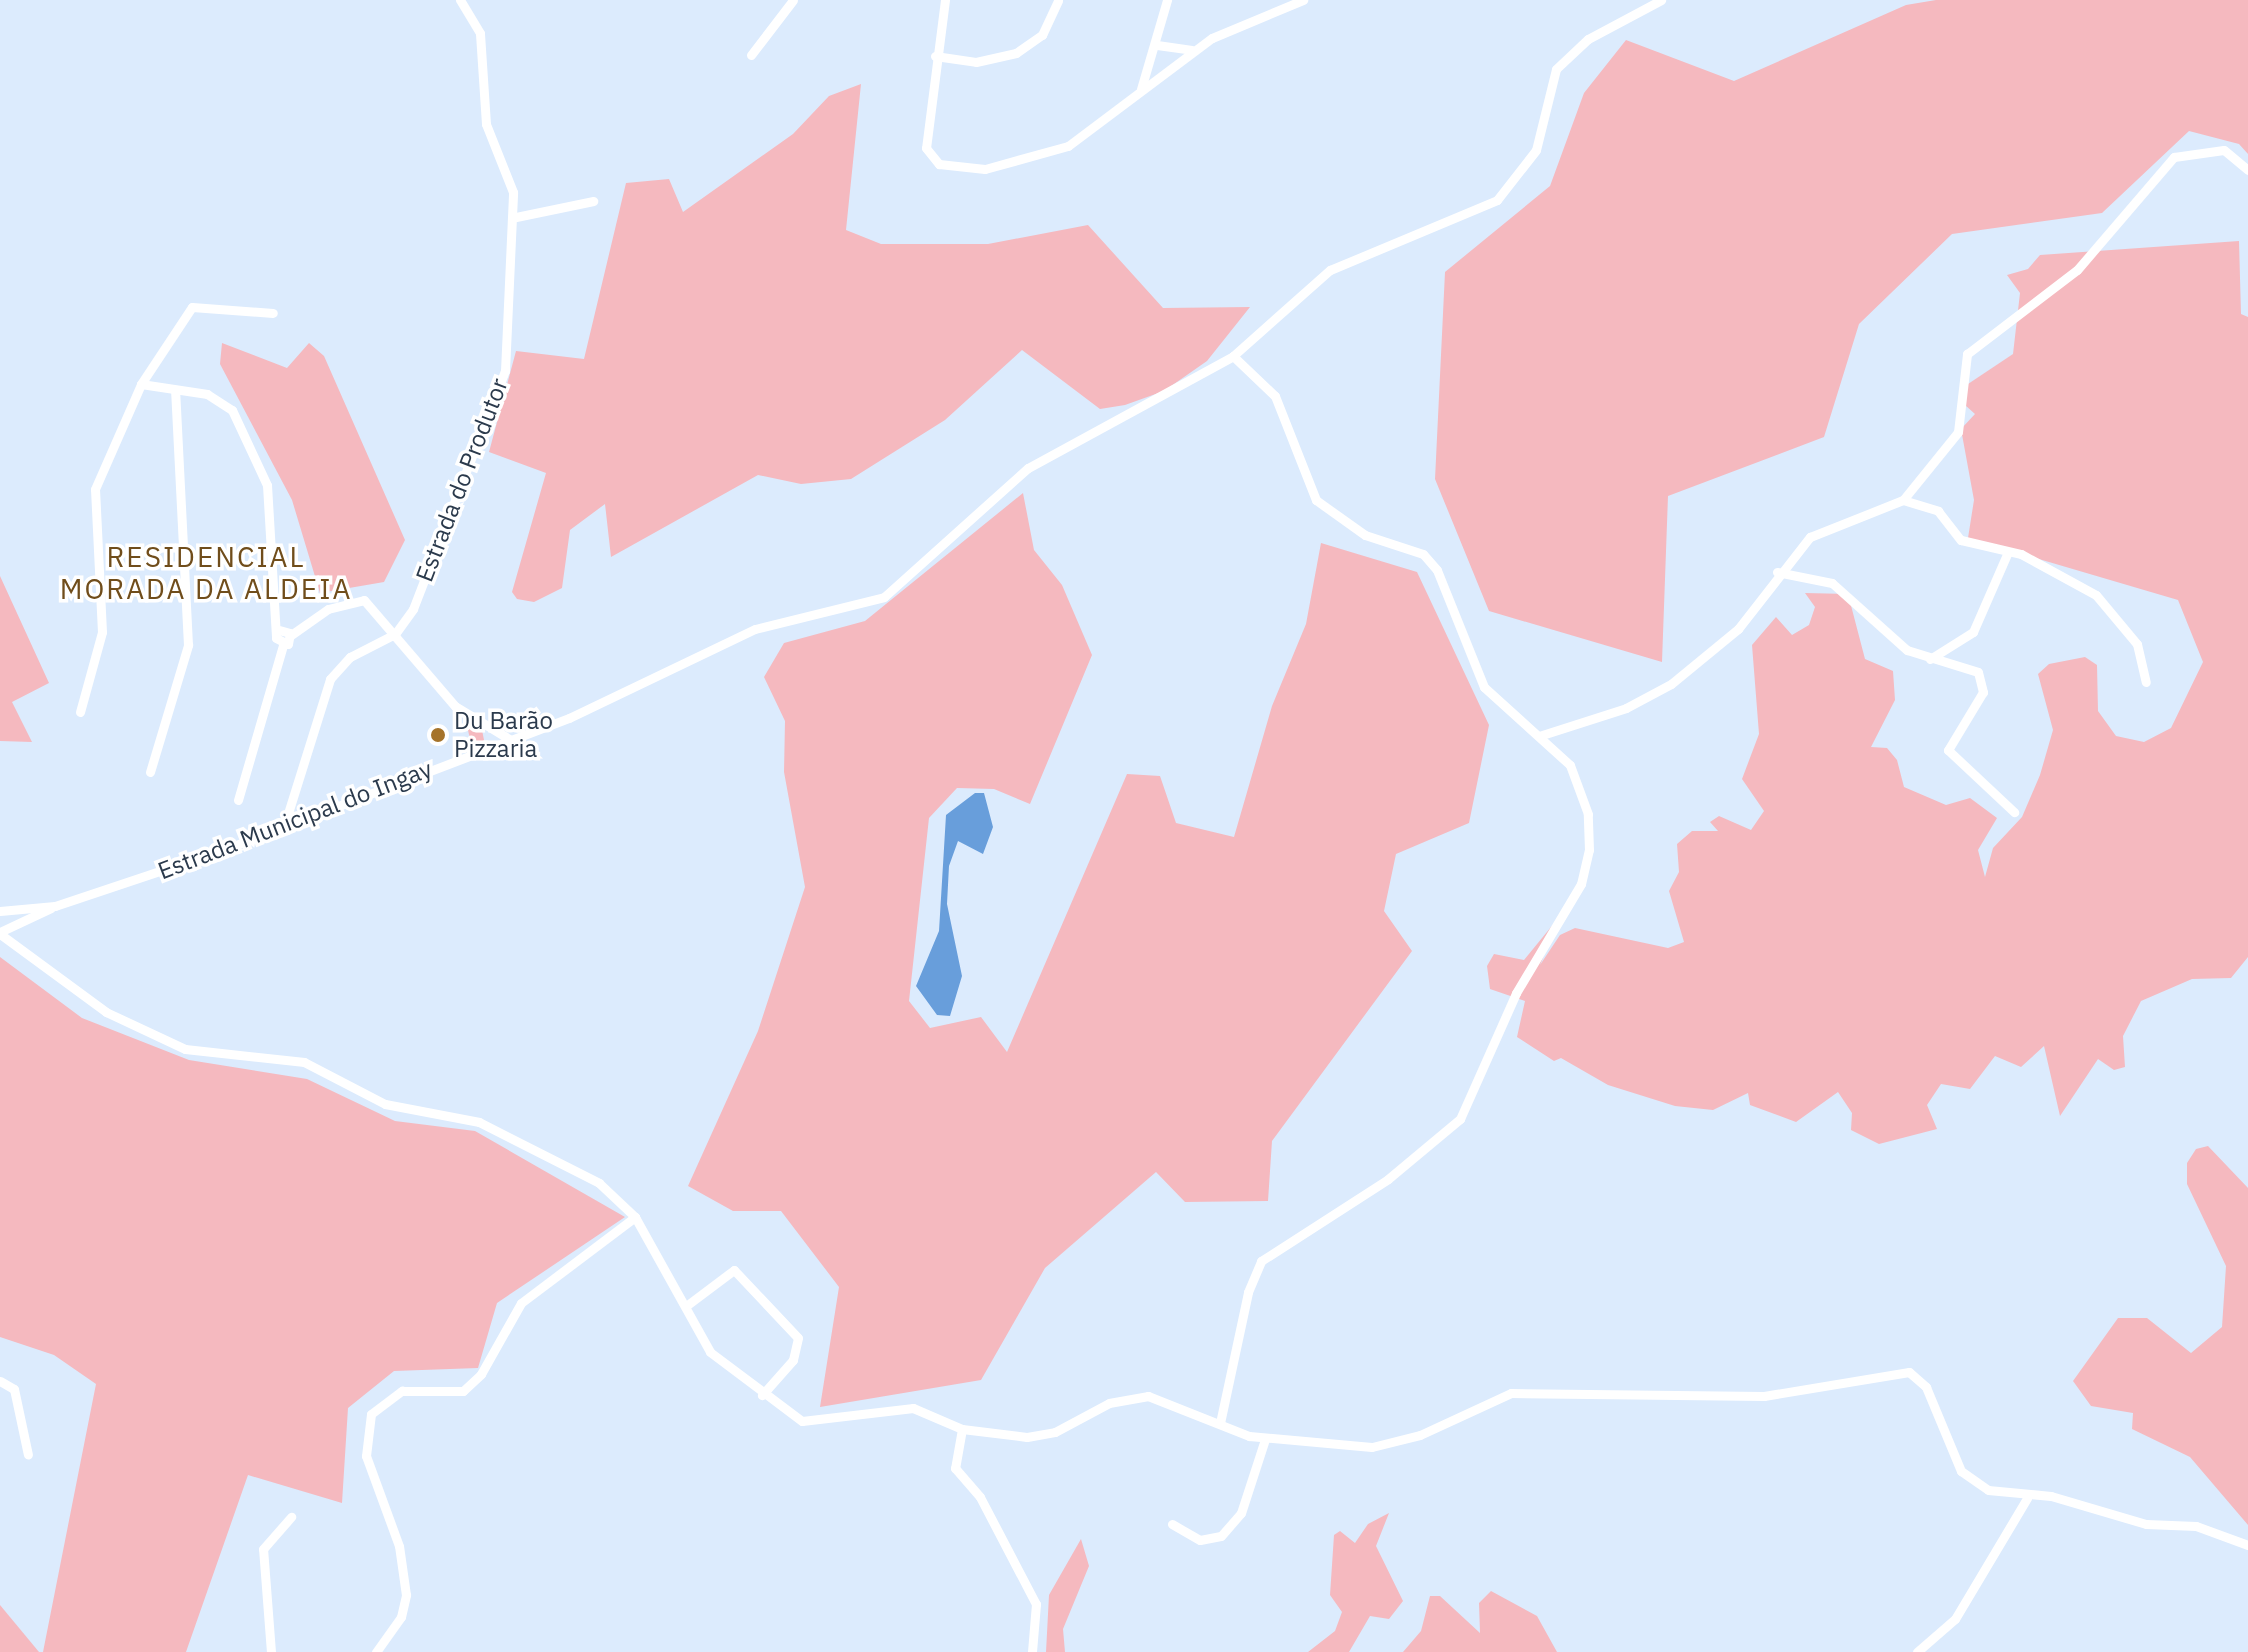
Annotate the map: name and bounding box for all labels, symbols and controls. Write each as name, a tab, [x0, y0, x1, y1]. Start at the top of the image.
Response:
street label: Estrada do Produtor	[410, 374, 514, 586]
district label: RESIDENCIAL MORADA DA ALDEIA	[60, 540, 352, 606]
place label: Du Barão Pizzaria	[454, 707, 553, 763]
marker: Du Barão Pizzaria	[429, 726, 447, 744]
street label: Estrada Municipal do Ingay	[154, 754, 436, 886]

